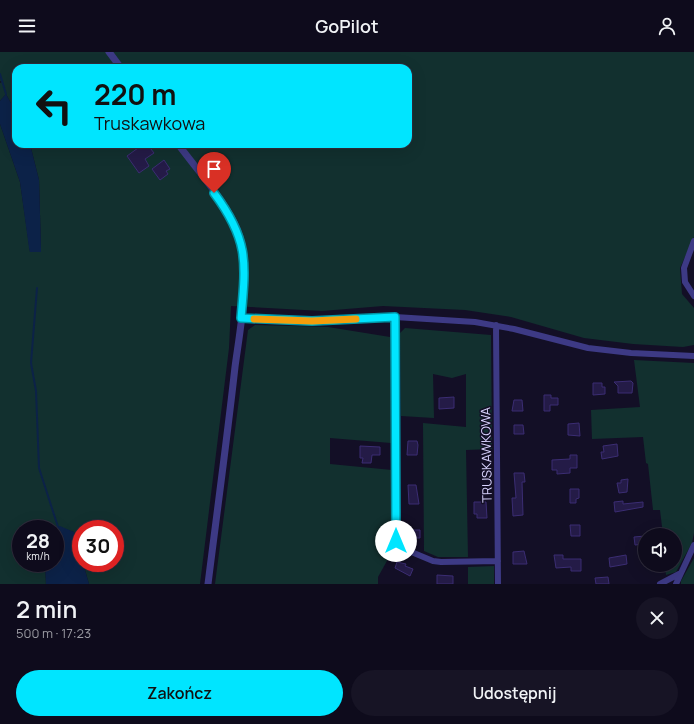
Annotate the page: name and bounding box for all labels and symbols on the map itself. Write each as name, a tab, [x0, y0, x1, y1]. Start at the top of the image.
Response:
pin	[197, 152, 231, 193]
street label: TRUSKAWKOWA	[476, 407, 496, 503]
speed limit sign: 30	[72, 520, 124, 572]
position arrow	[375, 520, 417, 562]

